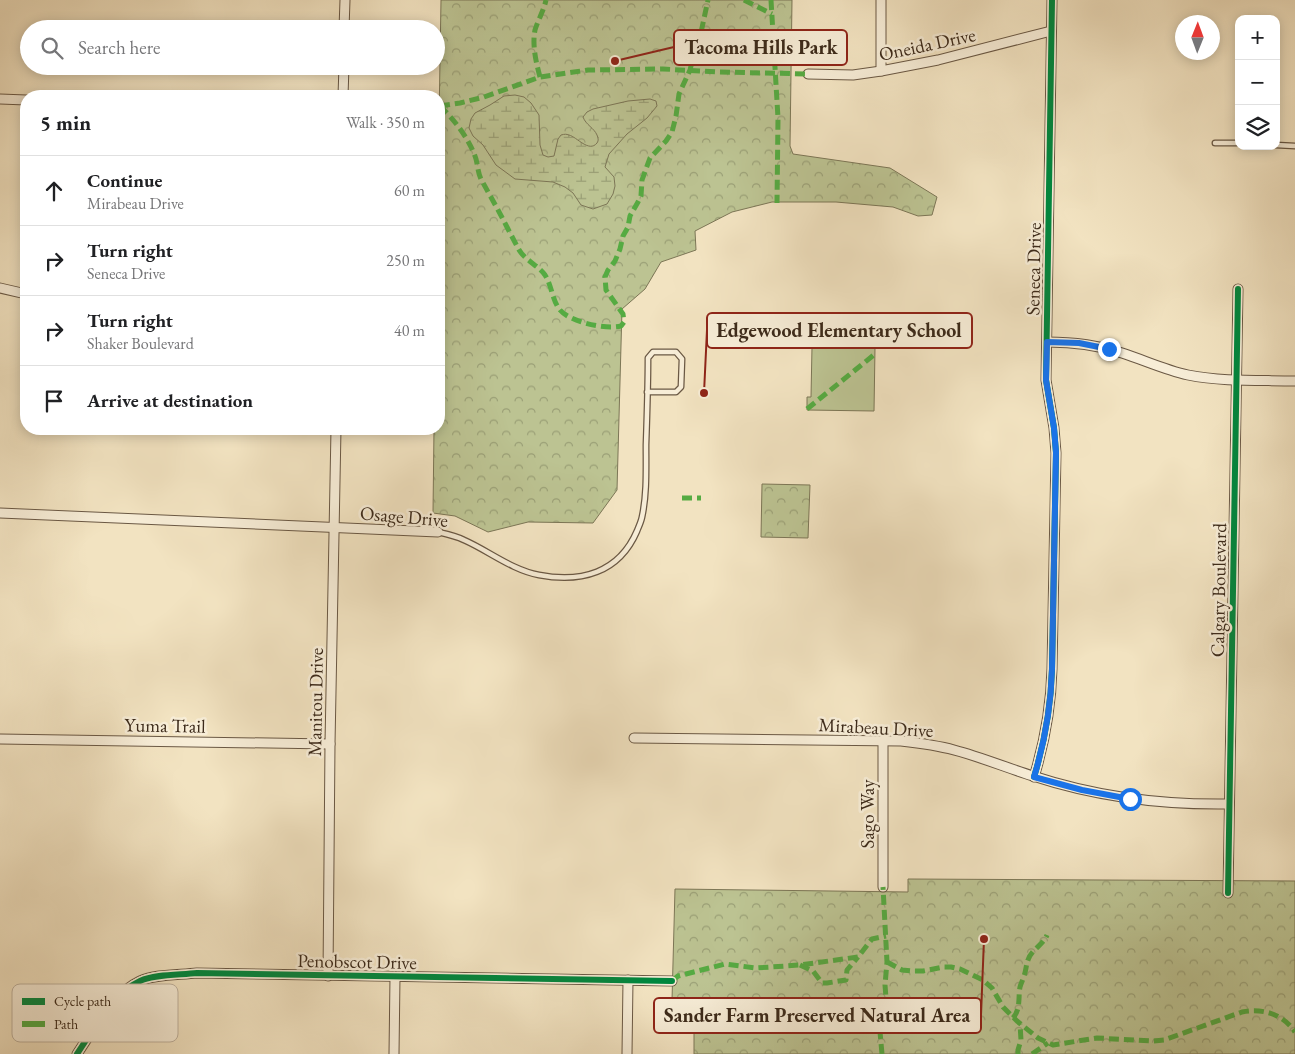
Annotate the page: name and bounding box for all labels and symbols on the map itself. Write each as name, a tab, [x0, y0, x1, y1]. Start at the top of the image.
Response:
north arrow	[1175, 15, 1220, 60]
street label: Oneida Drive	[876, 22, 978, 67]
callout: Tacoma Hills Park	[674, 30, 847, 65]
text: Tacoma Hills Park	[684, 34, 839, 60]
street label: Seneca Drive	[1020, 222, 1047, 316]
callout: Edgewood Elementary School	[707, 313, 972, 348]
text: Edgewood Elementary School	[716, 317, 962, 343]
route end	[1098, 338, 1121, 361]
street label: Osage Drive	[359, 500, 449, 533]
street label: Calgary Boulevard	[1205, 522, 1232, 657]
street label: Manitou Drive	[302, 647, 329, 757]
street label: Yuma Trail	[124, 712, 206, 739]
street label: Mirabeau Drive	[818, 712, 934, 743]
street label: Sago Way	[855, 779, 880, 849]
route start	[1119, 788, 1142, 811]
street label: Penobscot Drive	[297, 948, 417, 975]
legend	[12, 984, 178, 1042]
text: Cycle path	[54, 992, 111, 1010]
callout: Sander Farm Preserved Natural Area	[654, 998, 981, 1033]
text: Sander Farm Preserved Natural Area	[664, 1002, 970, 1028]
text: Path	[54, 1015, 78, 1033]

